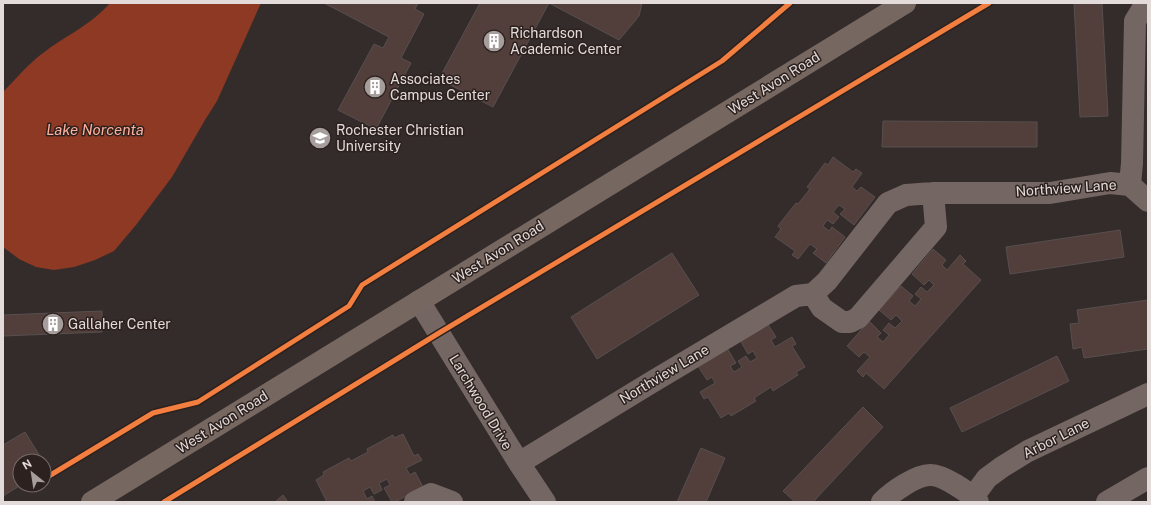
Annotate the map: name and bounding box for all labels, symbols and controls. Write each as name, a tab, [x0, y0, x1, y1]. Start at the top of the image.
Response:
place label: Richardson Academic Center	[510, 25, 622, 57]
building icon: Richardson Academic Center	[481, 28, 507, 54]
street label: West Avon Road	[725, 48, 823, 118]
place label: Associates Campus Center	[390, 71, 490, 103]
building icon: Associates Campus Center	[362, 74, 388, 100]
water label: Lake Norcenta	[46, 121, 144, 138]
place label: Rochester Christian University	[336, 122, 464, 154]
school or university icon: Rochester Christian University	[307, 125, 333, 151]
street label: Northview Lane	[1015, 176, 1117, 200]
street label: West Avon Road	[449, 217, 547, 287]
building icon: Gallaher Center	[40, 311, 66, 337]
place label: Gallaher Center	[68, 316, 171, 332]
street label: Northview Lane	[617, 341, 712, 407]
street label: Larchwood Drive	[446, 352, 516, 453]
street label: West Avon Road	[173, 387, 271, 457]
street label: Arbor Lane	[1020, 414, 1092, 462]
north arrow	[12, 453, 52, 493]
text: N	[20, 457, 34, 472]

